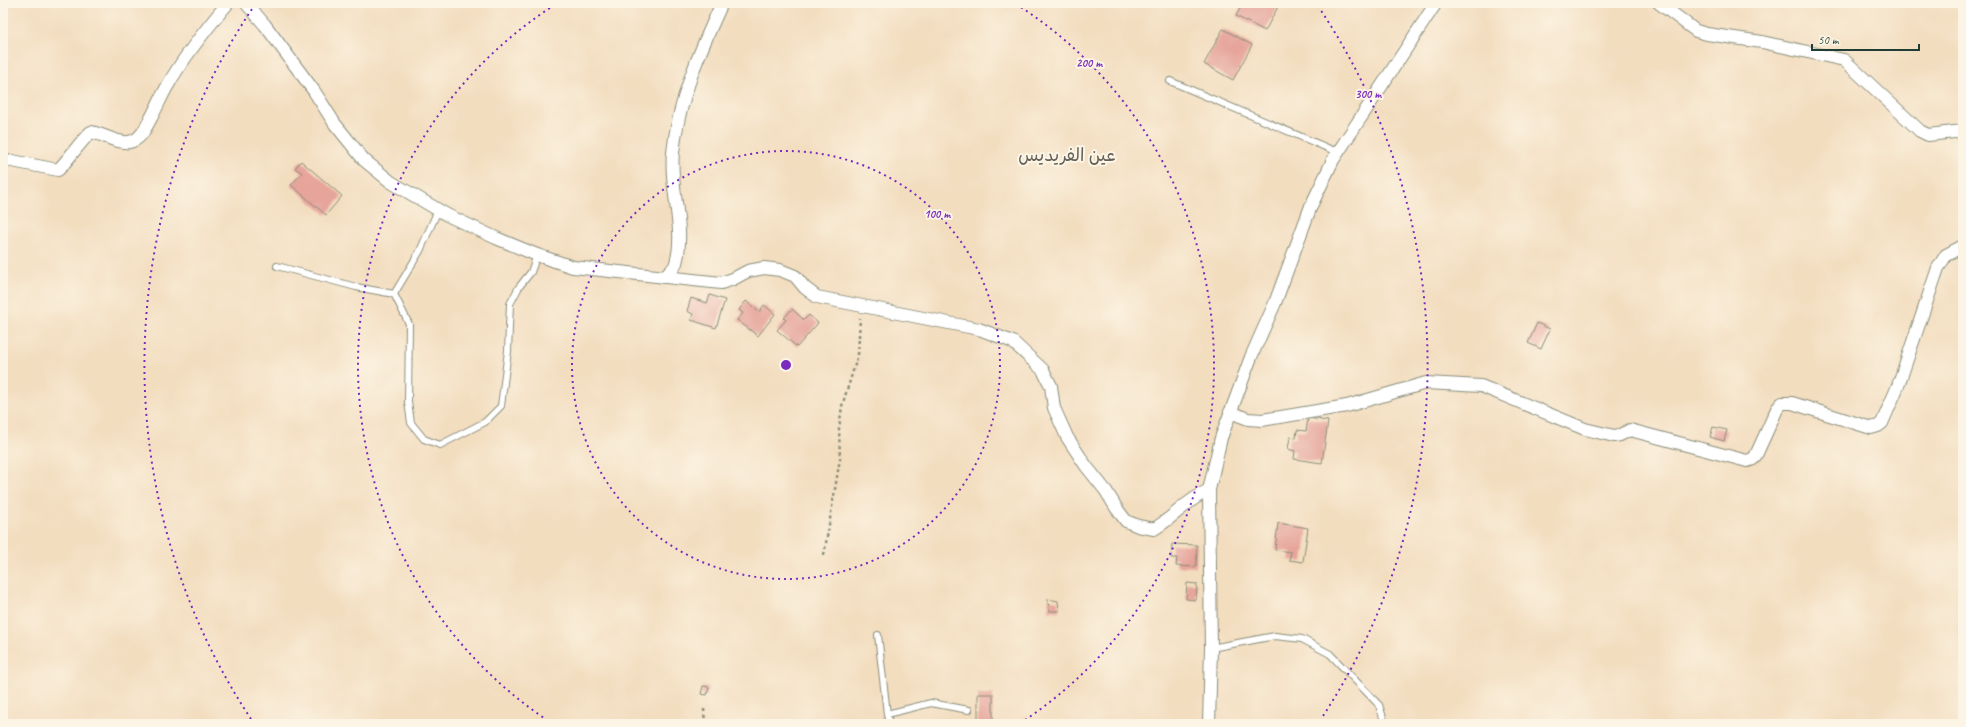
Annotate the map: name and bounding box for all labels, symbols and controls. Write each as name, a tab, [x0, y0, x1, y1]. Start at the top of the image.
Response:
scale bar	[1812, 26, 1919, 52]
text: 50 m	[1818, 32, 1840, 48]
text: 200 m	[1076, 55, 1103, 71]
text: 300 m	[1355, 86, 1382, 102]
district label: عين الفريديس	[1018, 144, 1116, 166]
text: 100 m	[924, 206, 951, 222]
centre of rings	[779, 358, 793, 372]

